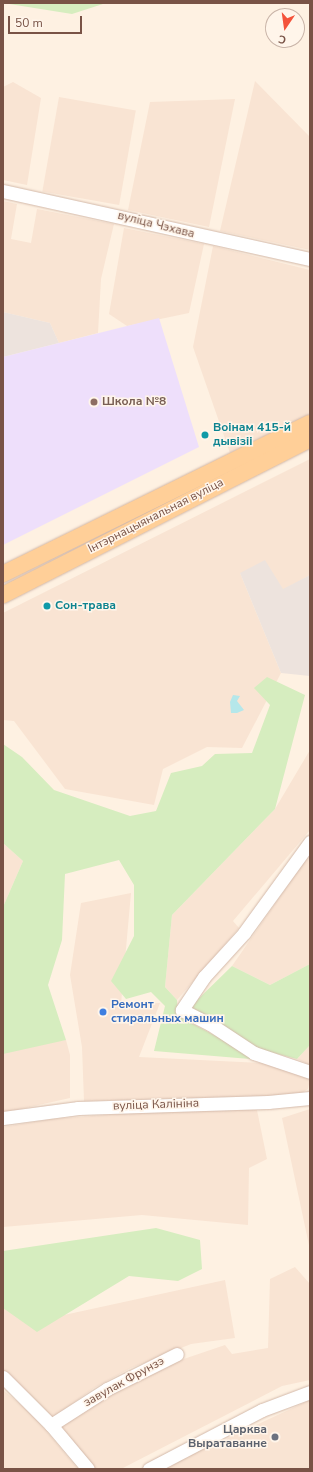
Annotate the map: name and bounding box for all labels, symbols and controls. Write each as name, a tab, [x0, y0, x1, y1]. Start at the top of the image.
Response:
scale bar	[10, 8, 84, 34]
north arrow	[265, 8, 305, 48]
text: 50 m	[15, 15, 43, 31]
text: С	[277, 31, 288, 47]
street label: вуліца Чэхава	[116, 208, 196, 242]
place label: Школа №8	[102, 395, 166, 409]
marker: Школа №8	[89, 397, 99, 407]
place label: Воінам 415-й дывізіі	[213, 421, 291, 449]
marker: Воінам 415-й дывізіі	[200, 430, 210, 440]
street label: Інтэрнацыянальная вуліца	[86, 475, 226, 557]
place label: Сон-трава	[55, 599, 116, 613]
marker: Сон-трава	[42, 601, 52, 611]
place label: Ремонт стиральных машин	[111, 998, 224, 1026]
marker: Ремонт стиральных машин	[98, 1007, 108, 1017]
street label: вуліца Калініна	[113, 1096, 199, 1114]
street label: завулак Фрунзэ	[81, 1354, 167, 1410]
place label: Царква Выратаванне	[188, 1423, 267, 1451]
marker: Царква Выратаванне	[270, 1432, 280, 1442]

